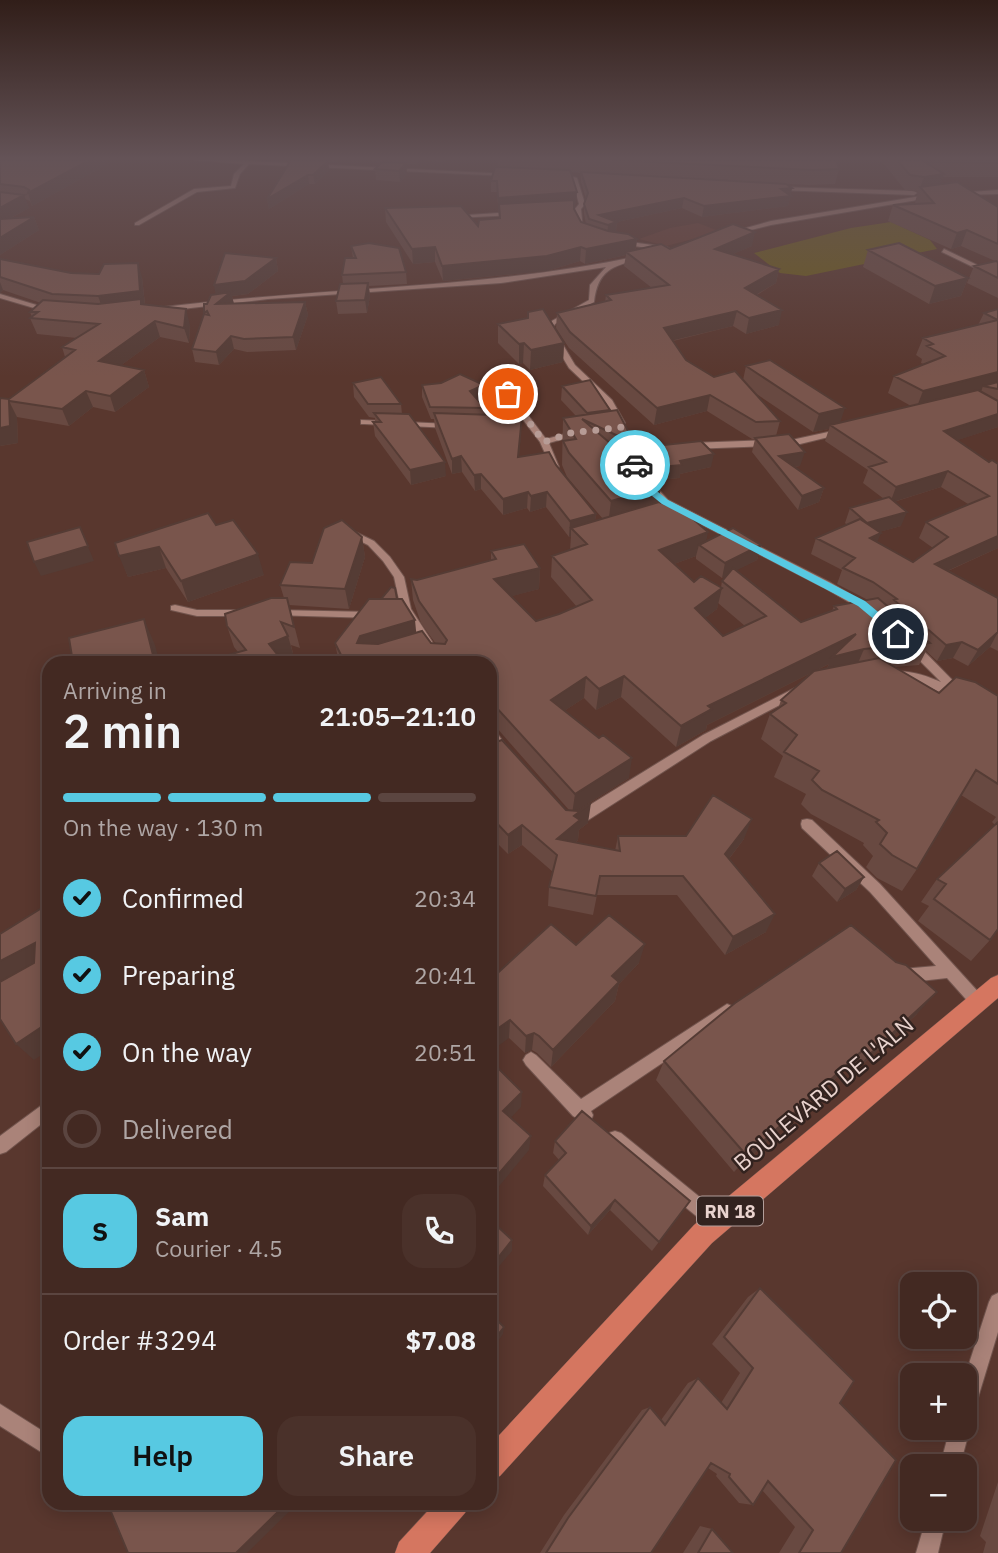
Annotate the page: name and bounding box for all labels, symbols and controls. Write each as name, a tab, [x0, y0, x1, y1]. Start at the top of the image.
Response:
pin	[478, 364, 538, 424]
icon: bag	[489, 375, 527, 413]
courier	[600, 430, 670, 500]
icon: car	[616, 446, 654, 484]
pin	[868, 604, 928, 664]
icon: home	[879, 615, 917, 653]
text: Arriving in	[63, 675, 167, 705]
text: 21:05–21:10	[319, 699, 476, 733]
text: 2 min	[63, 701, 182, 761]
text: On the way · 130 m	[63, 812, 263, 842]
icon: check	[63, 879, 101, 917]
text: Confirmed	[122, 881, 244, 915]
text: 20:34	[414, 883, 476, 913]
icon: check	[63, 956, 101, 994]
text: Preparing	[122, 958, 235, 992]
text: 20:41	[414, 960, 476, 990]
street label: BOULEVARD DE L'ALN	[727, 1009, 919, 1177]
icon: check	[63, 1033, 101, 1071]
text: On the way	[122, 1035, 252, 1069]
text: 20:51	[414, 1037, 476, 1067]
text: Delivered	[122, 1112, 233, 1146]
button: phone	[402, 1194, 476, 1268]
road number: RN 18	[697, 1196, 763, 1226]
text: Sam	[155, 1199, 209, 1233]
text: S	[92, 1214, 108, 1248]
text: Courier · 4.5	[155, 1233, 283, 1263]
map controls	[900, 1272, 977, 1531]
button: locate	[900, 1272, 977, 1349]
text: Order #3294	[63, 1323, 217, 1357]
text: $7.08	[406, 1323, 476, 1357]
button: +	[900, 1363, 977, 1440]
button: Help	[63, 1416, 263, 1496]
button: Share	[277, 1416, 476, 1496]
button: −	[900, 1454, 977, 1531]

